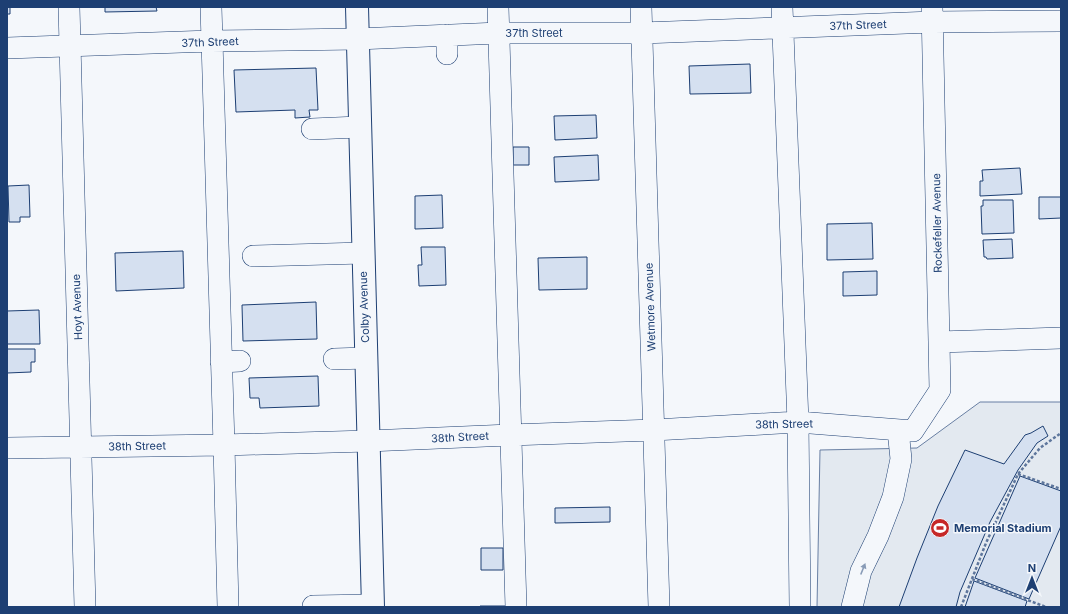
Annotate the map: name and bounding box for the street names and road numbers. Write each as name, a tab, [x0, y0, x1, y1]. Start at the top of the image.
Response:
street label: 37th Street	[829, 17, 887, 33]
street label: 37th Street	[505, 26, 563, 40]
street label: 37th Street	[181, 34, 239, 50]
street label: Rockefeller Avenue	[929, 173, 945, 273]
street label: Wetmore Avenue	[641, 262, 659, 352]
street label: Colby Avenue	[356, 271, 372, 343]
street label: Hoyt Avenue	[69, 274, 85, 340]
street label: 38th Street	[755, 416, 813, 432]
street label: 38th Street	[431, 428, 490, 446]
street label: 38th Street	[108, 438, 166, 454]

